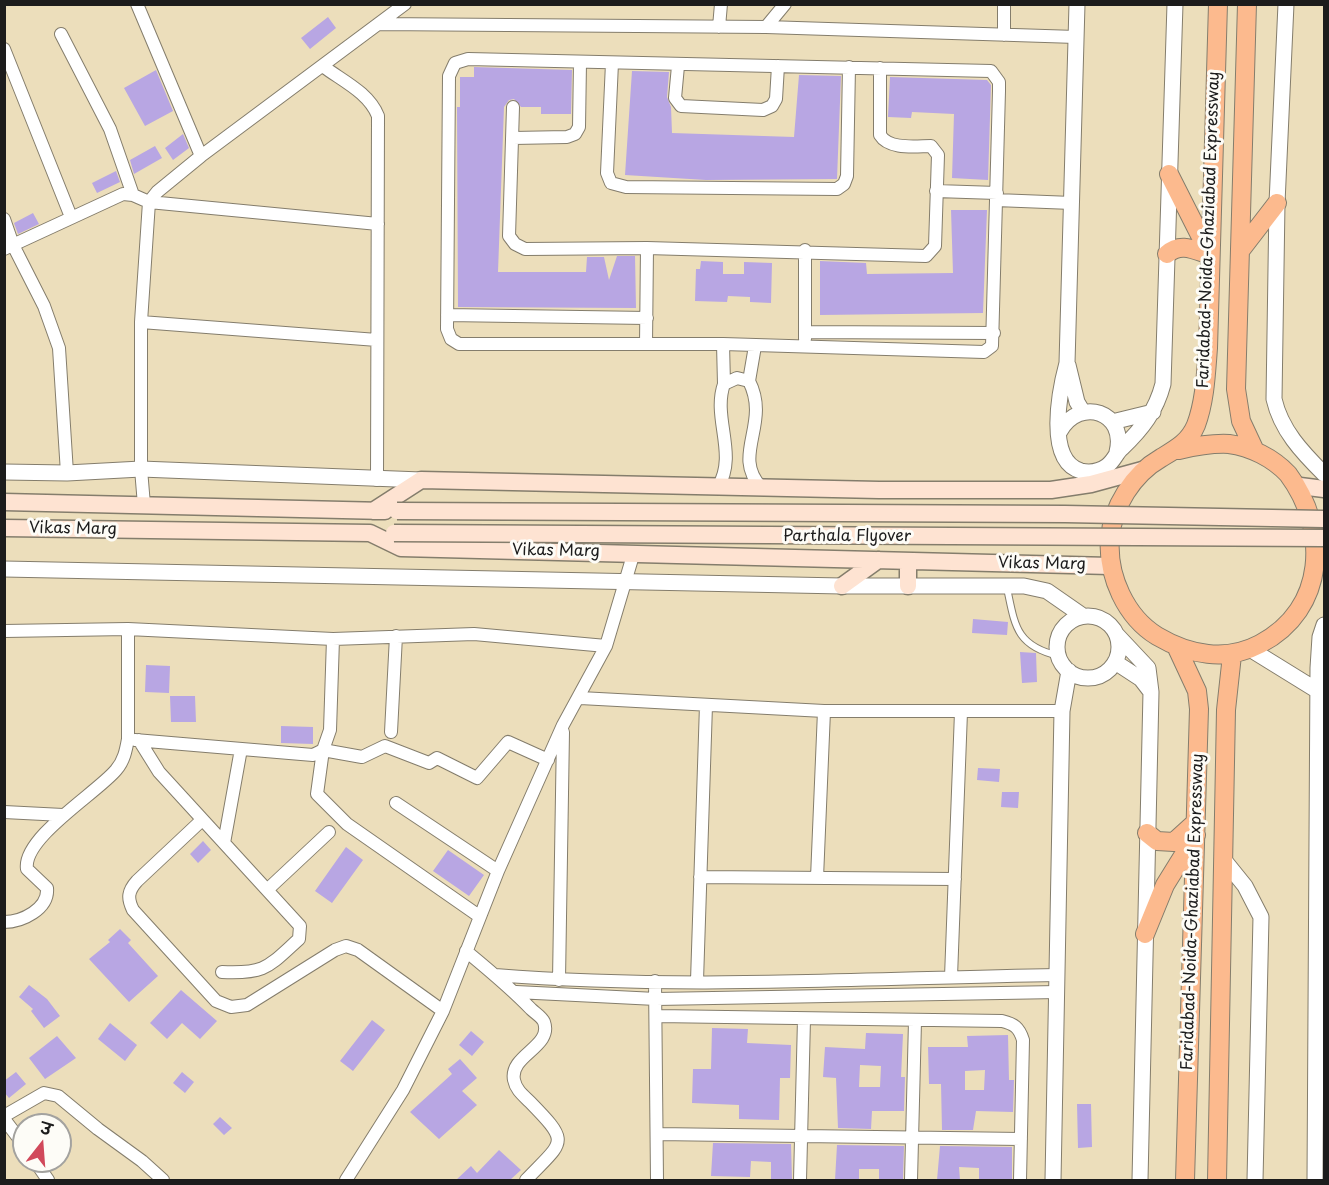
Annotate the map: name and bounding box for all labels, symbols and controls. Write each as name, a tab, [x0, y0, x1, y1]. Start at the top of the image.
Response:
street label: Faridabad-Noida-Ghaziabad Expressway	[1194, 71, 1224, 389]
street label: Vikas Marg	[29, 519, 117, 539]
street label: Parthala Flyover	[783, 527, 911, 547]
street label: Vikas Marg	[512, 541, 600, 561]
street label: Vikas Marg	[998, 554, 1086, 574]
street label: Faridabad-Noida-Ghaziabad Expressway	[1178, 753, 1208, 1071]
north arrow	[12, 1113, 72, 1173]
text: उ	[38, 1115, 55, 1141]

